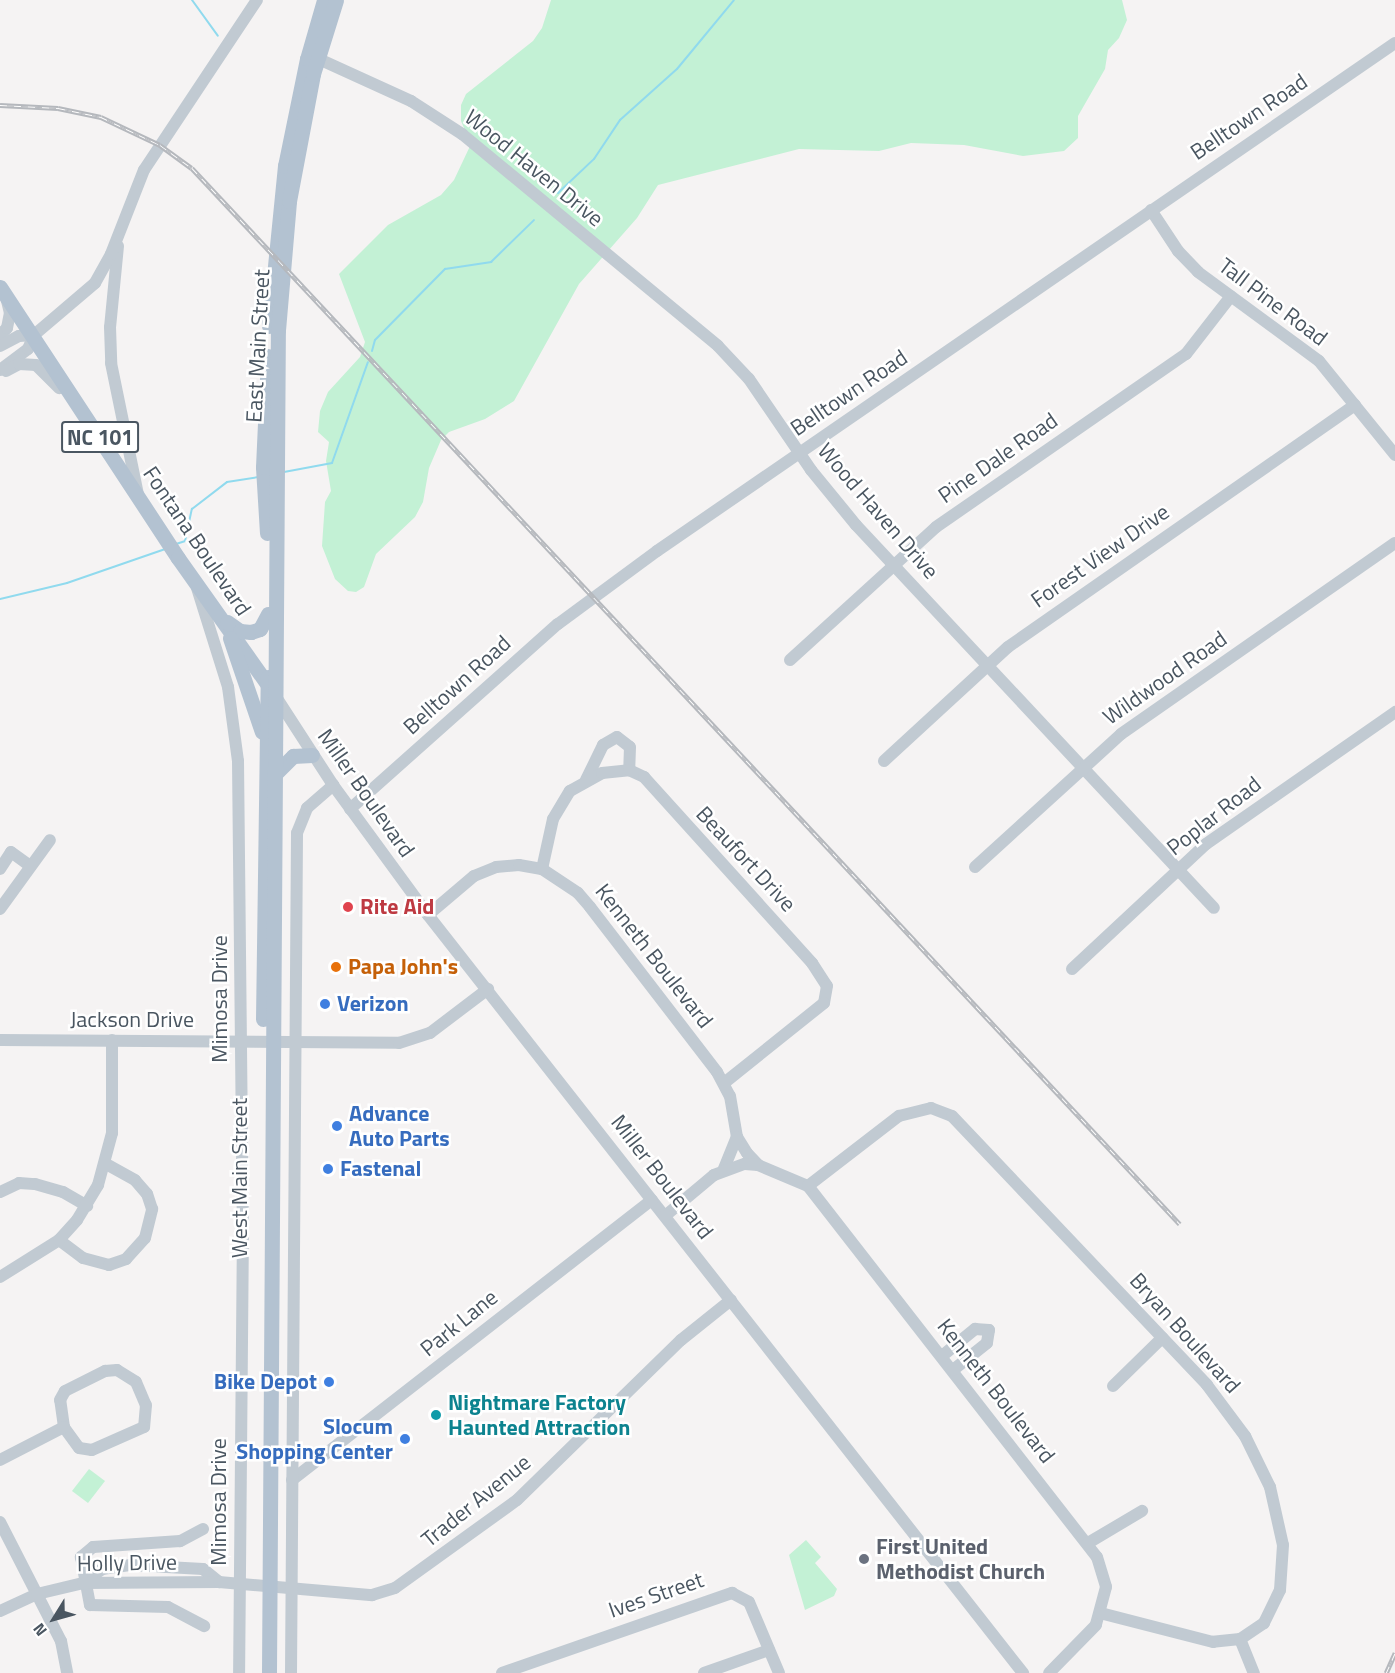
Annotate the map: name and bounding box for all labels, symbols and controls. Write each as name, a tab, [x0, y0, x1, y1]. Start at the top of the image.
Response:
street label: Belltown Road	[1186, 68, 1312, 166]
street label: Wood Haven Drive	[459, 104, 609, 232]
street label: Tall Pine Road	[1214, 253, 1332, 351]
street label: East Main Street	[241, 269, 275, 423]
street label: Belltown Road	[786, 344, 912, 442]
street label: Pine Dale Road	[933, 407, 1063, 509]
road number: NC 101	[61, 419, 139, 455]
street label: Wood Haven Drive	[812, 438, 944, 584]
street label: Fontana Boulevard	[137, 461, 257, 621]
street label: Forest View Drive	[1026, 499, 1174, 613]
street label: Wildwood Road	[1098, 626, 1232, 730]
street label: Belltown Road	[398, 630, 516, 740]
street label: Miller Boulevard	[312, 724, 420, 862]
street label: Poplar Road	[1162, 771, 1266, 861]
street label: Beaufort Drive	[691, 801, 801, 917]
street label: Kenneth Boulevard	[590, 879, 718, 1033]
place label: Rite Aid	[360, 894, 434, 920]
marker: Rite Aid	[341, 900, 355, 914]
street label: Mimosa Drive	[207, 935, 233, 1063]
place label: Papa John's	[348, 954, 458, 980]
marker: Papa John's	[329, 960, 343, 974]
place label: Verizon	[337, 991, 409, 1017]
marker: Verizon	[318, 997, 332, 1011]
street label: Jackson Drive	[70, 1007, 194, 1033]
street label: West Main Street	[227, 1098, 253, 1258]
place label: Advance Auto Parts	[349, 1100, 450, 1152]
street label: Miller Boulevard	[605, 1110, 719, 1244]
marker: Advance Auto Parts	[330, 1119, 344, 1133]
place label: Fastenal	[340, 1156, 422, 1182]
marker: Fastenal	[321, 1162, 335, 1176]
street label: Bryan Boulevard	[1124, 1267, 1246, 1399]
street label: Park Lane	[415, 1284, 503, 1362]
street label: Kenneth Boulevard	[932, 1314, 1060, 1468]
place label: Bike Depot	[214, 1369, 317, 1395]
marker: Bike Depot	[322, 1375, 336, 1389]
place label: Nightmare Factory Haunted Attraction	[448, 1389, 630, 1440]
marker: Nightmare Factory Haunted Attraction	[429, 1408, 443, 1422]
place label: Slocum Shopping Center	[236, 1413, 393, 1464]
marker: Slocum Shopping Center	[398, 1432, 412, 1446]
street label: Mimosa Drive	[206, 1438, 232, 1566]
street label: Trader Avenue	[416, 1449, 536, 1553]
place label: First United Methodist Church	[876, 1533, 1045, 1585]
street label: Holly Drive	[77, 1549, 177, 1577]
marker: First United Methodist Church	[857, 1552, 871, 1566]
street label: Ives Street	[605, 1566, 707, 1624]
north arrow	[24, 1589, 84, 1649]
text: N	[27, 1618, 53, 1641]

